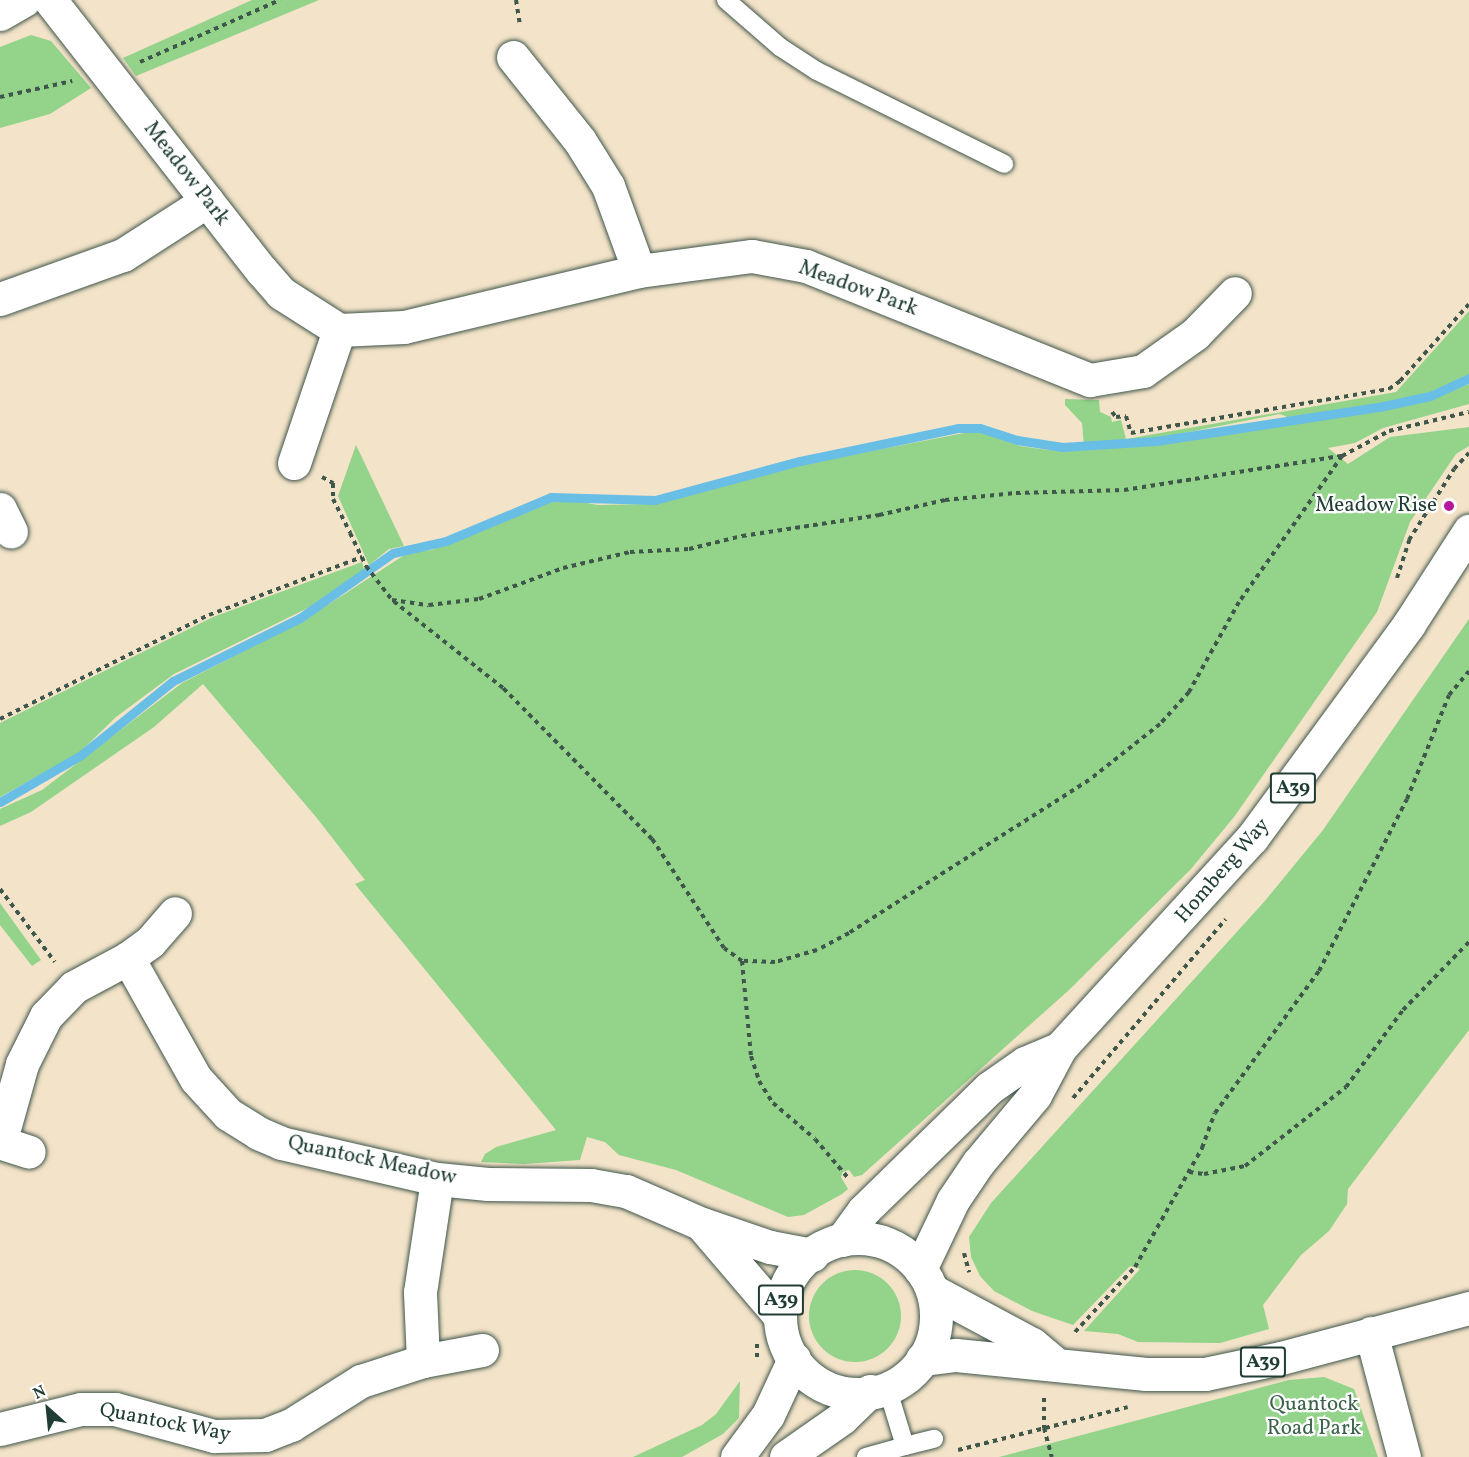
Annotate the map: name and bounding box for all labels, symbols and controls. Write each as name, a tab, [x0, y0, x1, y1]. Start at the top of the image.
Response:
street label: Meadow Park	[137, 117, 235, 231]
street label: Meadow Park	[795, 256, 921, 322]
place label: Meadow Rise	[1315, 493, 1437, 519]
marker: Meadow Rise	[1442, 499, 1456, 513]
road number: A39	[1269, 771, 1317, 805]
street label: Homberg Way	[1170, 813, 1276, 929]
street label: Quantock Meadow	[285, 1131, 459, 1191]
road number: A39	[757, 1283, 805, 1317]
road number: A39	[1239, 1345, 1287, 1379]
north arrow	[18, 1379, 78, 1439]
text: N	[30, 1381, 50, 1405]
park label: Quantock Road Park	[1267, 1392, 1361, 1442]
street label: Quantock Way	[97, 1398, 233, 1448]

